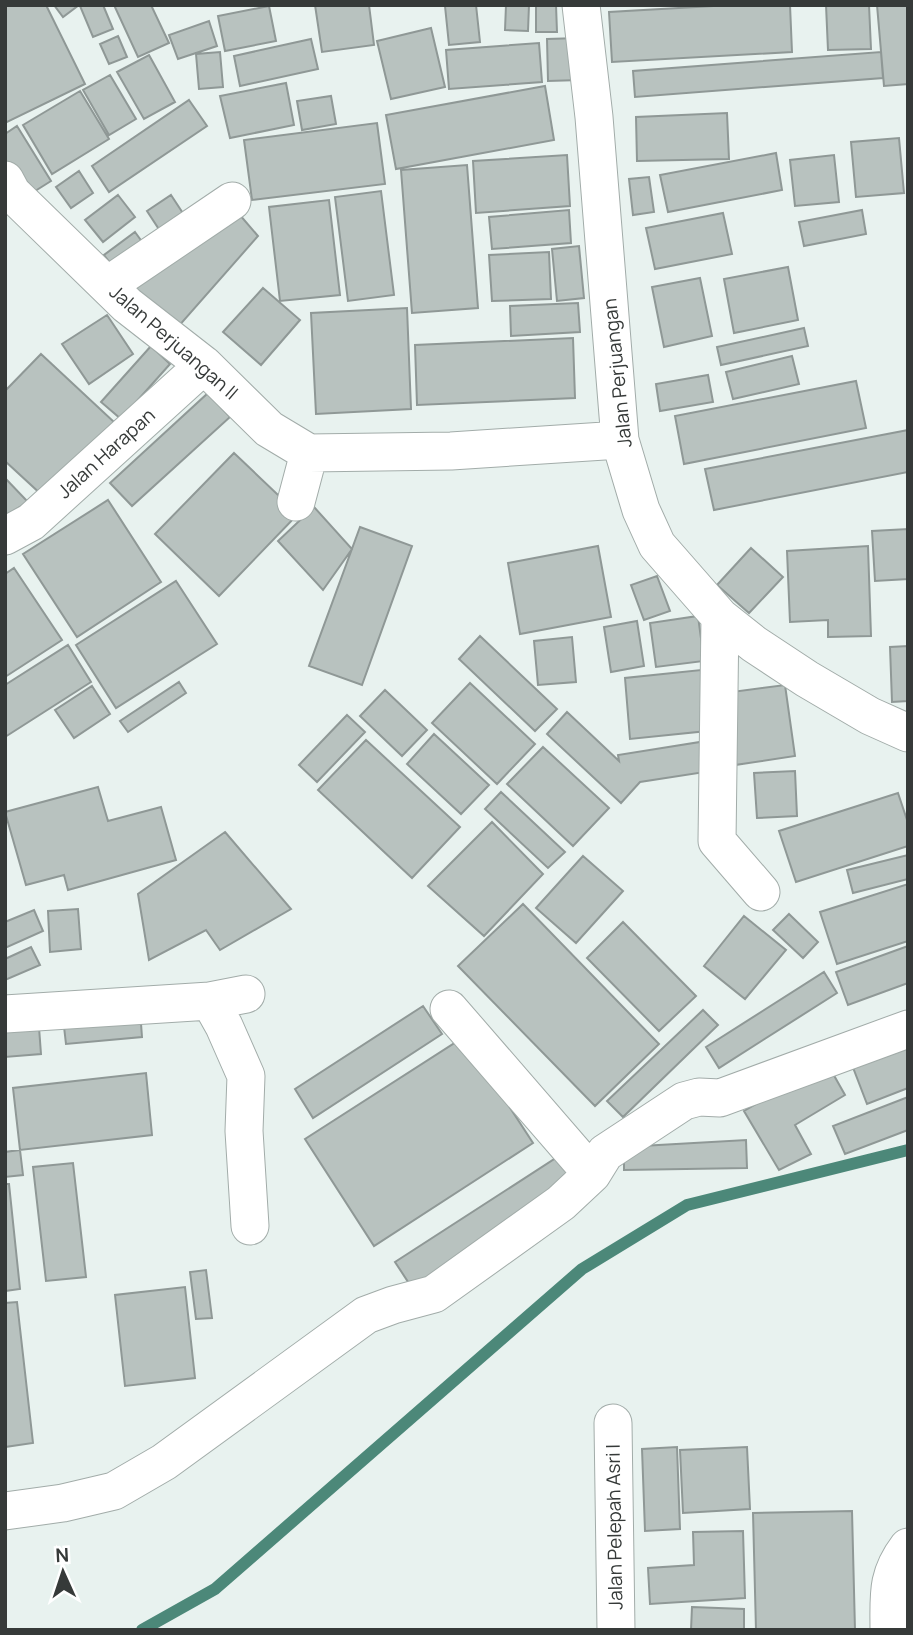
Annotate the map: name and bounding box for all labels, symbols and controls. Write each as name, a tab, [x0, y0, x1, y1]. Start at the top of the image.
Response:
street label: Jalan Perjuangan II	[104, 279, 244, 405]
street label: Jalan Perjuangan	[596, 297, 638, 449]
street label: Jalan Harapan	[52, 402, 160, 504]
street label: Jalan Pelepah Asri I	[600, 1444, 628, 1610]
north arrow	[28, 1537, 98, 1607]
text: N	[55, 1542, 70, 1568]

